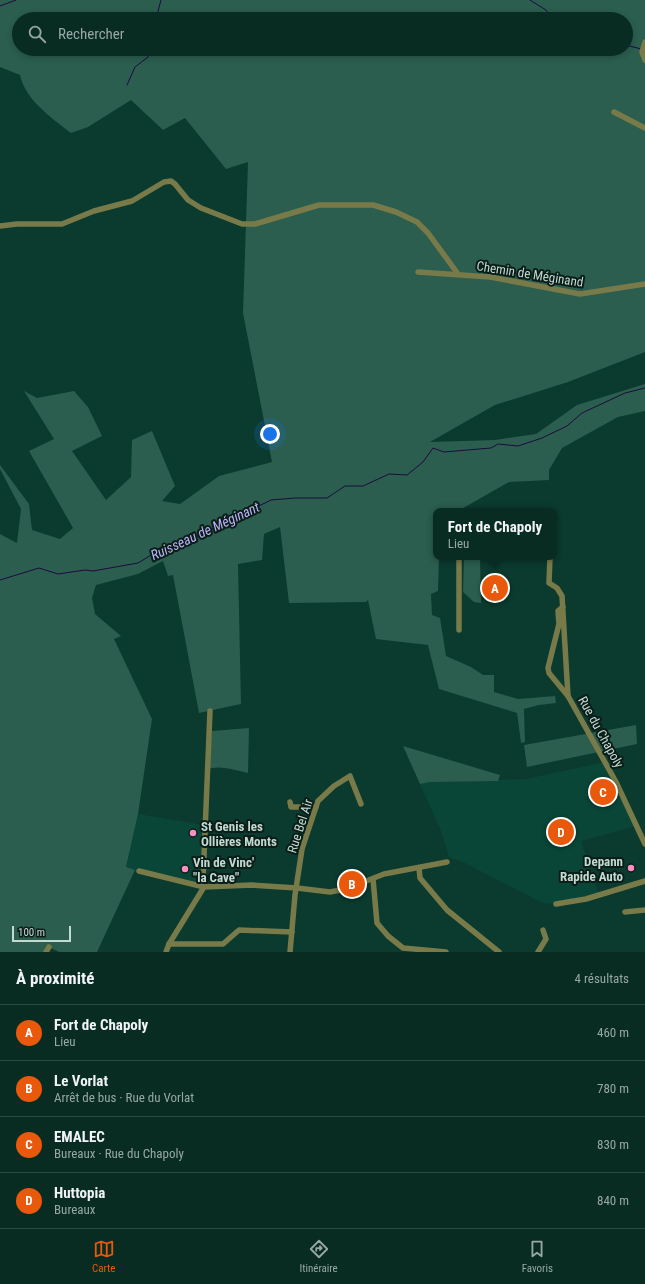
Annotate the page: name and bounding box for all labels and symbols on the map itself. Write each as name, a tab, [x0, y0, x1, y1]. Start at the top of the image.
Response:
street label: Chemin de Méginand	[476, 258, 584, 290]
your location	[260, 424, 280, 444]
water label: Ruisseau de Méginant	[148, 498, 263, 563]
pin: A	[482, 573, 508, 603]
street label: Rue du Chapoly	[575, 694, 627, 771]
pin: C	[590, 777, 616, 807]
street label: Rue Bel Air	[284, 797, 316, 855]
pin: D	[548, 817, 574, 847]
place label: St Genis les Ollières Monts	[201, 819, 277, 849]
marker: St Genis les Ollières Monts	[188, 828, 198, 838]
place label: Depann Rapide Auto	[560, 854, 624, 884]
place label: Vin de Vinc' "la Cave"	[193, 855, 254, 885]
marker: Depann Rapide Auto	[626, 863, 636, 873]
marker: Vin de Vinc' "la Cave"	[180, 864, 190, 874]
pin: B	[339, 869, 365, 899]
scale bar	[12, 924, 71, 943]

